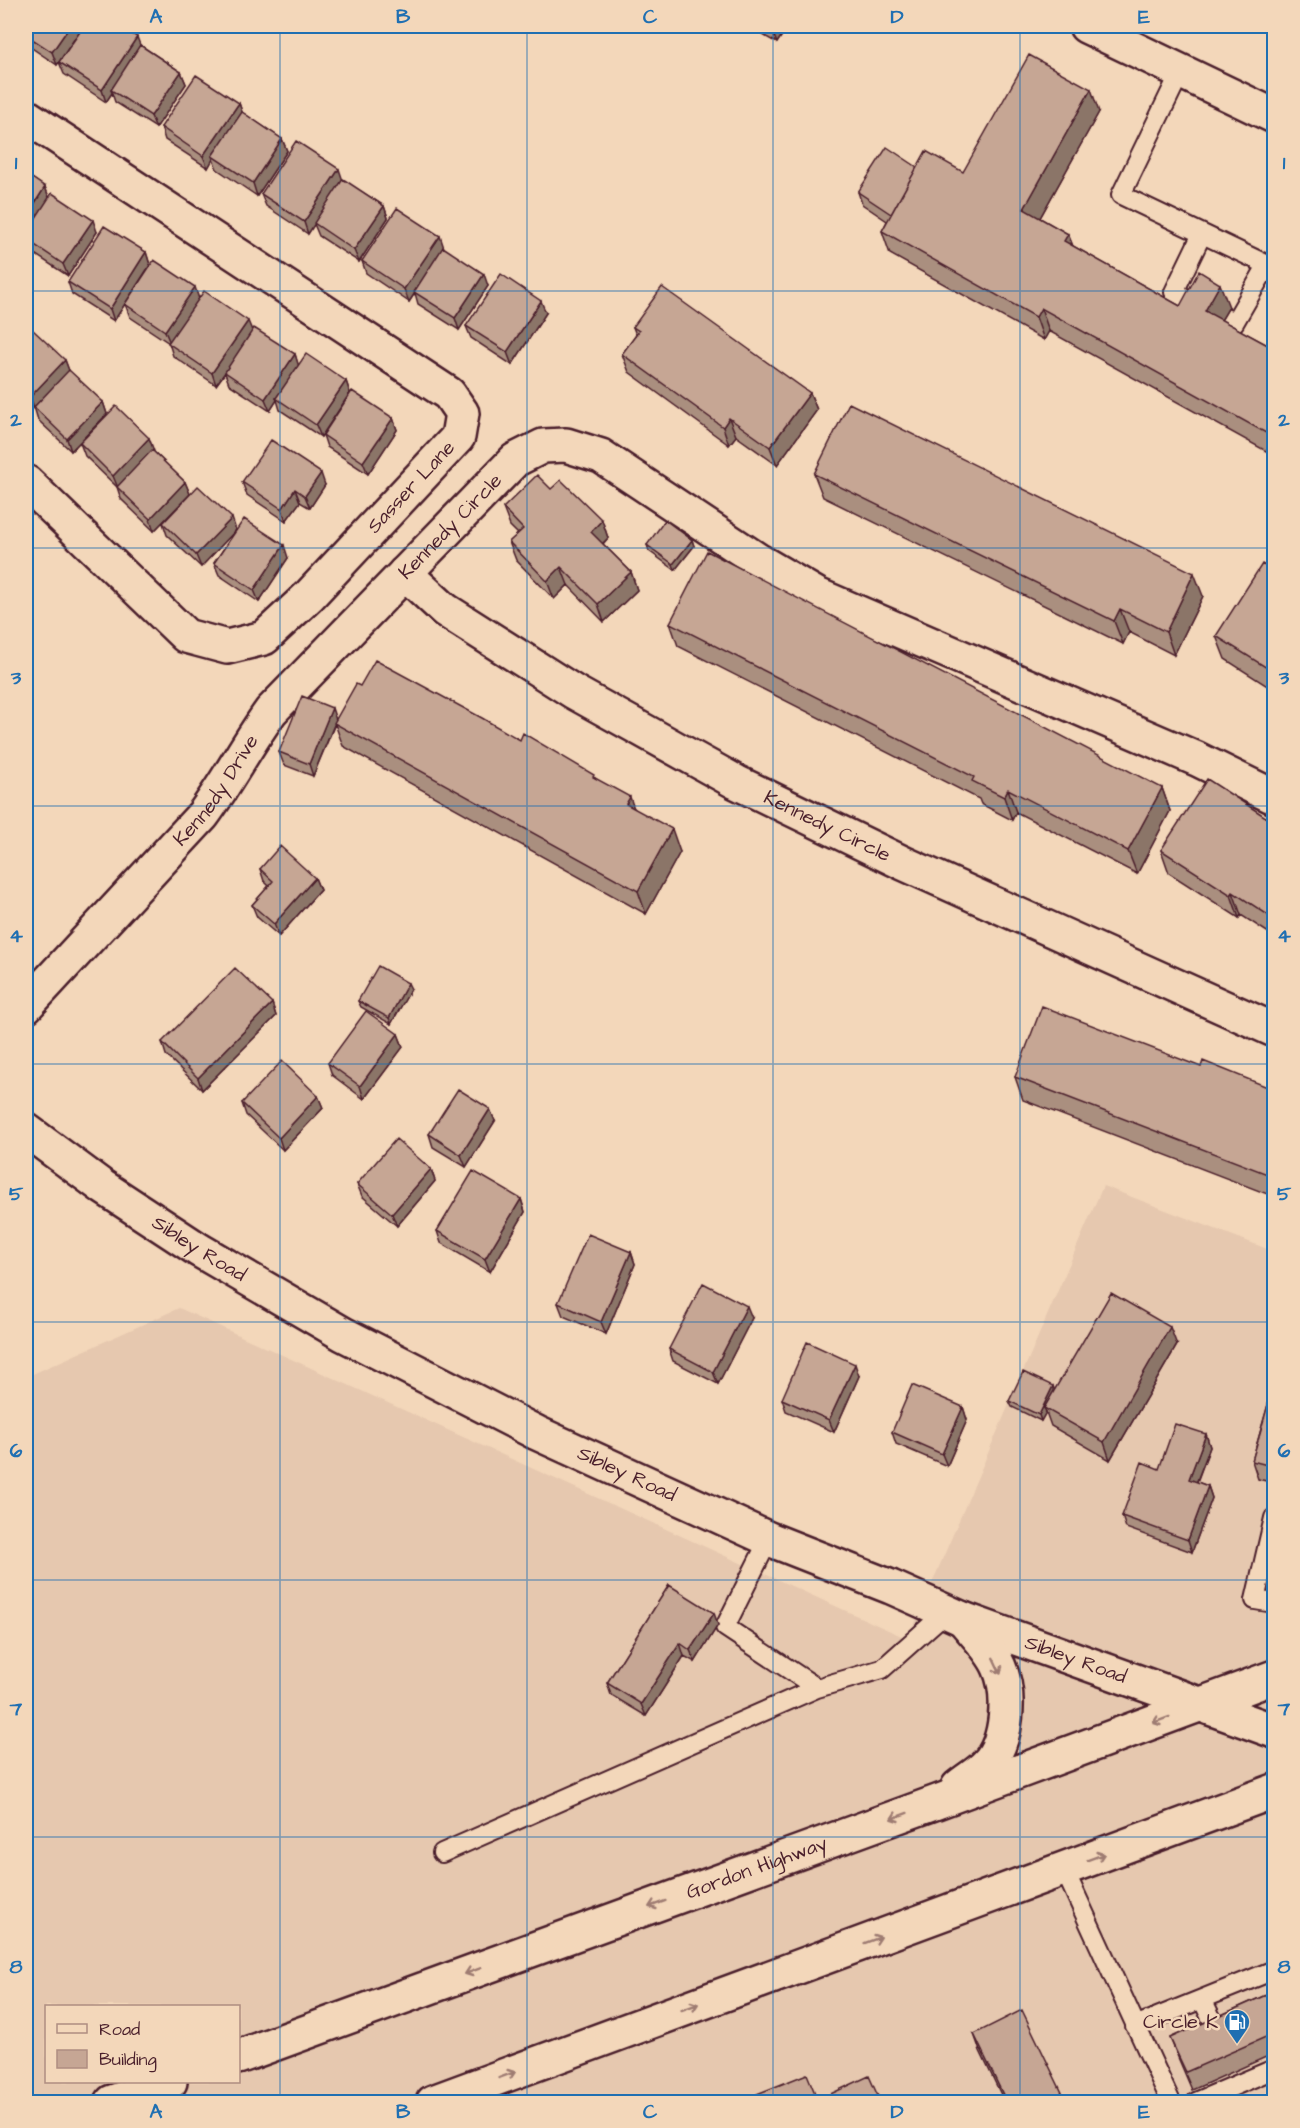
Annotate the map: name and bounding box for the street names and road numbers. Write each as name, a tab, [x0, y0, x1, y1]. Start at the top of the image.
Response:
street label: Sasser Lane	[361, 434, 462, 540]
street label: Kennedy Circle	[392, 467, 509, 586]
street label: Kennedy Drive	[167, 729, 265, 852]
street label: Kennedy Circle	[759, 784, 895, 869]
street label: Sibley Road	[146, 1209, 251, 1289]
street label: Sibley Road	[573, 1439, 681, 1509]
street label: Sibley Road	[1021, 1628, 1130, 1691]
street label: Gordon Highway	[682, 1829, 831, 1906]

